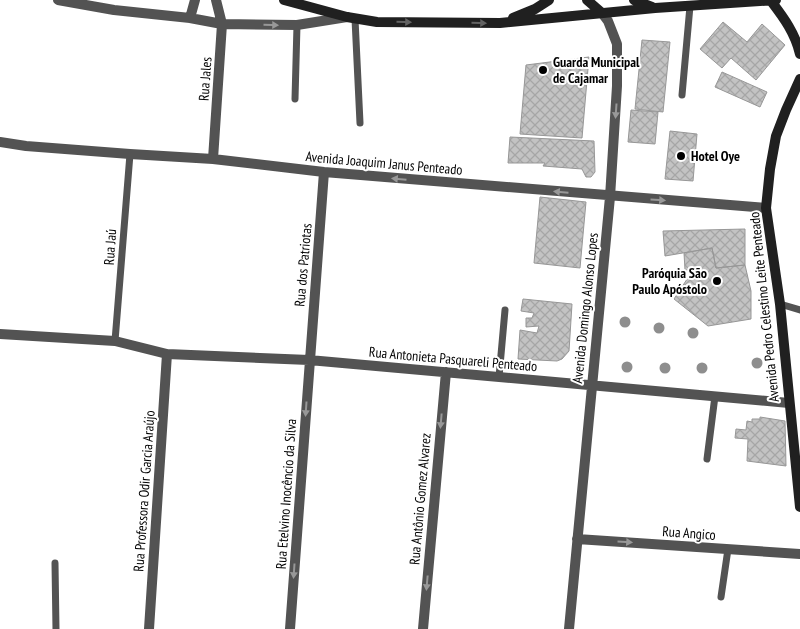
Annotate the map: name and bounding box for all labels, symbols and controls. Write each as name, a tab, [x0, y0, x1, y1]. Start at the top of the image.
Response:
one-way arrow	[396, 19, 412, 27]
one-way arrow	[471, 19, 487, 27]
one-way arrow	[263, 21, 279, 29]
place label: Guarda Municipal de Cajamar	[553, 53, 640, 87]
street label: Rua Jales	[194, 56, 216, 102]
marker: Guarda Municipal de Cajamar	[537, 64, 549, 76]
one-way arrow	[611, 103, 619, 119]
street label: Avenida Joaquim Janus Penteado	[305, 147, 463, 179]
place label: Hotel Oye	[691, 147, 740, 165]
marker: Hotel Oye	[675, 150, 687, 162]
one-way arrow	[391, 174, 407, 182]
one-way arrow	[553, 188, 569, 196]
one-way arrow	[650, 196, 666, 204]
street label: Avenida Pedro Celestino Leite Penteado	[745, 211, 783, 403]
street label: Rua dos Patriotas	[290, 222, 316, 307]
street label: Rua Jaú	[100, 228, 120, 266]
street label: Avenida Domingo Alonso Lopes	[568, 232, 602, 384]
place label: Paróquia São Paulo Apóstolo	[632, 264, 707, 298]
marker: Paróquia São Paulo Apóstolo	[711, 275, 723, 287]
street label: Rua Antonieta Pasquareli Penteado	[368, 343, 538, 375]
one-way arrow	[302, 401, 310, 417]
street label: Rua Professora Odir Garcia Araújo	[129, 410, 159, 572]
one-way arrow	[437, 413, 445, 429]
street label: Rua Etelvino Inocêncio da Silva	[272, 418, 300, 570]
street label: Rua Antônio Gomez Alvarez	[405, 432, 435, 566]
street label: Rua Angico	[662, 522, 716, 544]
one-way arrow	[618, 539, 634, 547]
one-way arrow	[290, 563, 298, 579]
one-way arrow	[423, 575, 431, 591]

